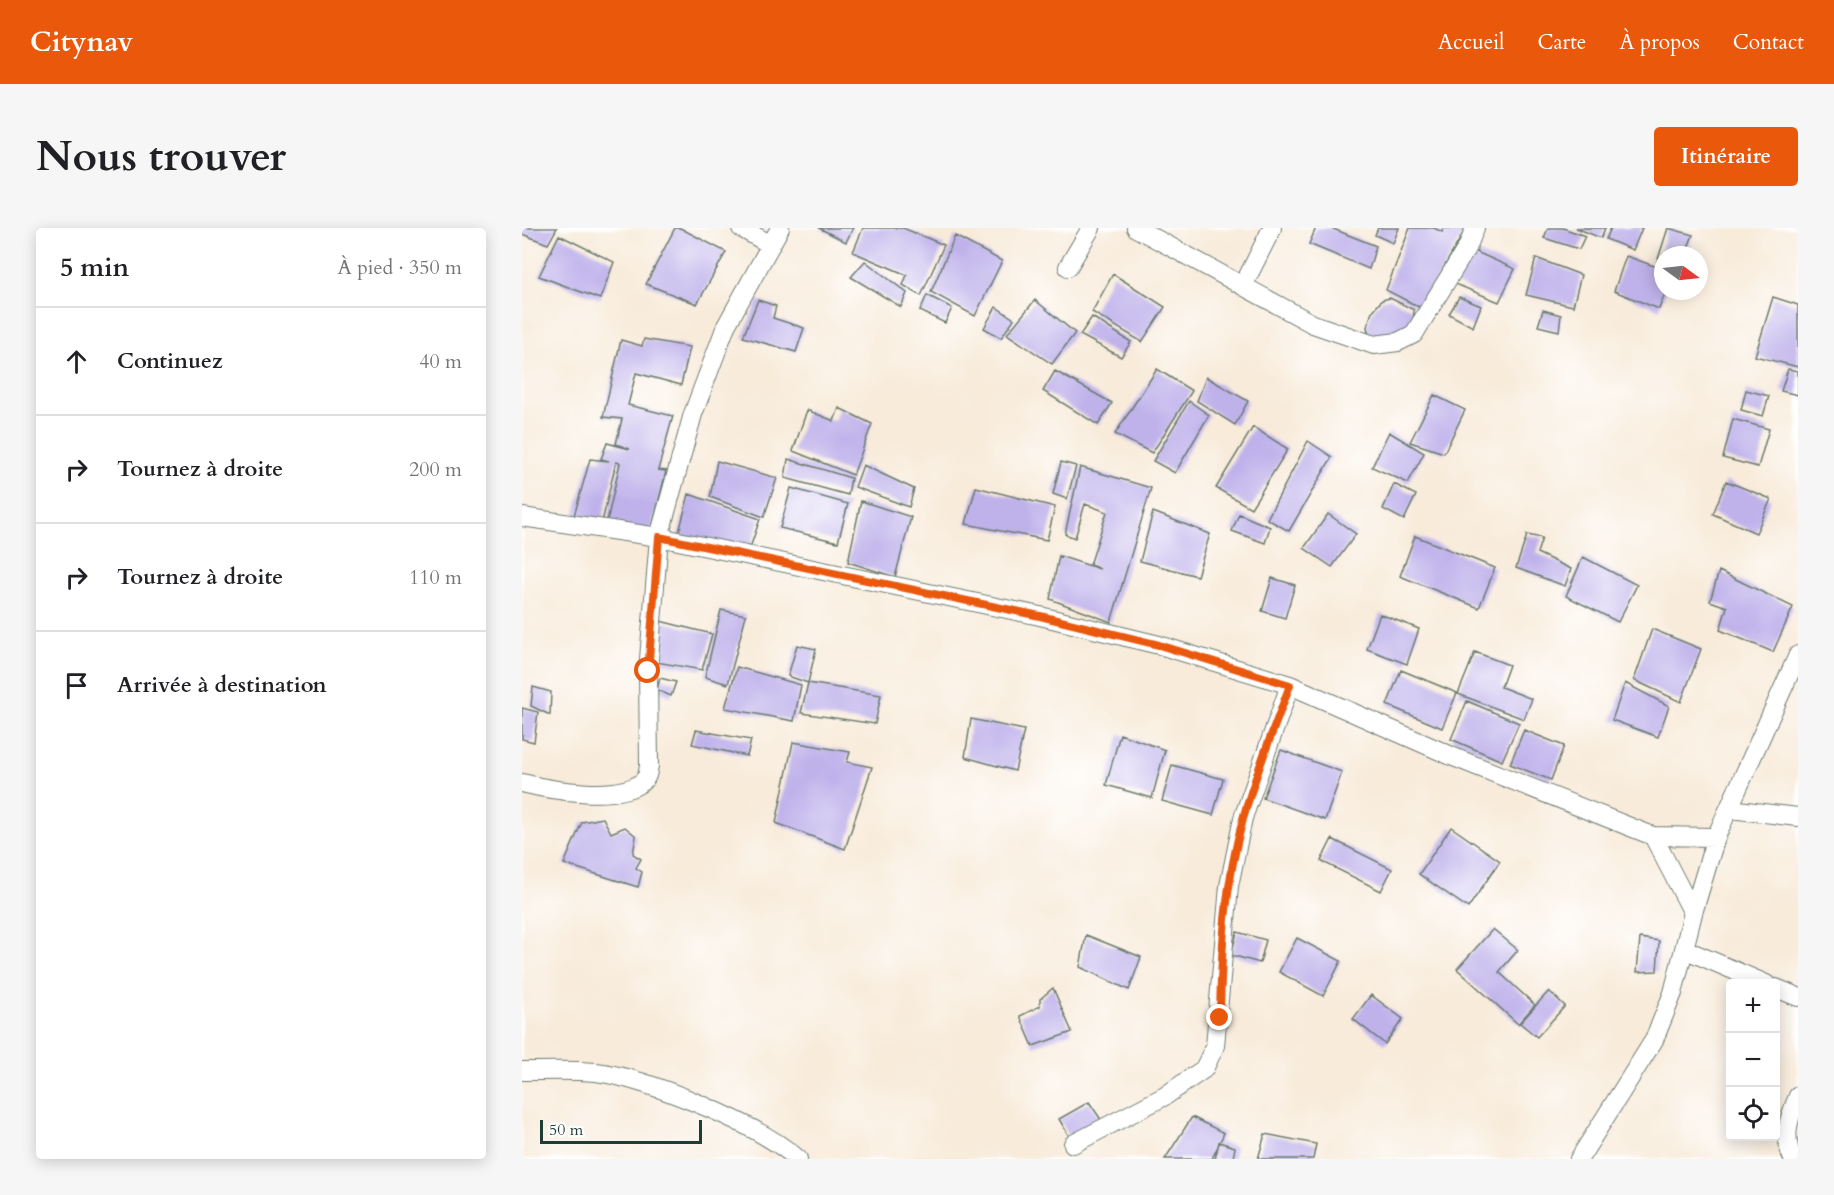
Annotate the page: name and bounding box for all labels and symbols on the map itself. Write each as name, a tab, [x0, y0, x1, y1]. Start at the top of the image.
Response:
north arrow	[1654, 246, 1708, 300]
route start	[634, 657, 660, 683]
route end	[1206, 1004, 1232, 1030]
scale bar	[540, 1117, 702, 1144]

